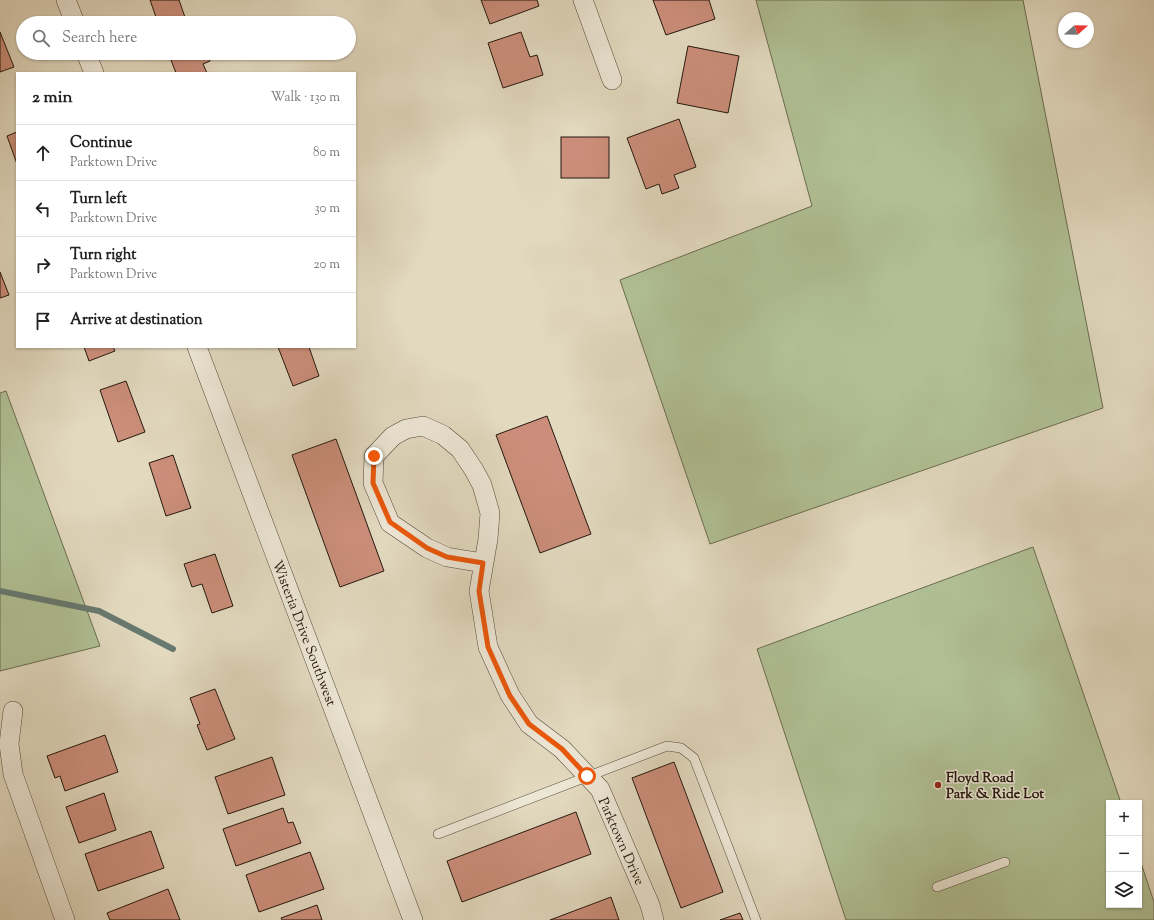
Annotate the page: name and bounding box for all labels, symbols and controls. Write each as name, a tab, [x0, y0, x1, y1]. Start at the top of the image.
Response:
north arrow	[1058, 12, 1094, 48]
search box	[16, 16, 356, 60]
icon: search	[30, 27, 52, 49]
text: Search here	[62, 28, 137, 49]
text: 2 min	[32, 86, 73, 110]
text: Walk · 130 m	[271, 89, 340, 107]
text: Continue	[70, 133, 132, 154]
icon: ahead	[32, 142, 54, 164]
text: 80 m	[313, 144, 340, 162]
text: Parktown Drive	[70, 154, 157, 172]
text: Turn left	[70, 189, 127, 210]
icon: left	[32, 198, 54, 220]
text: 30 m	[314, 200, 340, 218]
text: Parktown Drive	[70, 210, 157, 228]
text: Turn right	[70, 245, 136, 266]
icon: right	[32, 254, 54, 276]
text: 20 m	[314, 256, 340, 274]
text: Parktown Drive	[70, 266, 157, 284]
icon: arrive	[32, 310, 54, 332]
text: Arrive at destination	[70, 310, 203, 331]
route end	[365, 447, 383, 465]
street label: Wisteria Drive Southwest	[266, 558, 340, 710]
route start	[578, 767, 596, 785]
place label: Floyd Road Park & Ride Lot	[946, 769, 1044, 805]
marker: Floyd Road Park & Ride Lot	[933, 780, 943, 790]
street label: Parktown Drive	[592, 795, 648, 889]
map controls	[1106, 800, 1142, 908]
button: +	[1106, 800, 1142, 836]
button: −	[1106, 836, 1142, 872]
button: layers	[1106, 872, 1142, 908]

